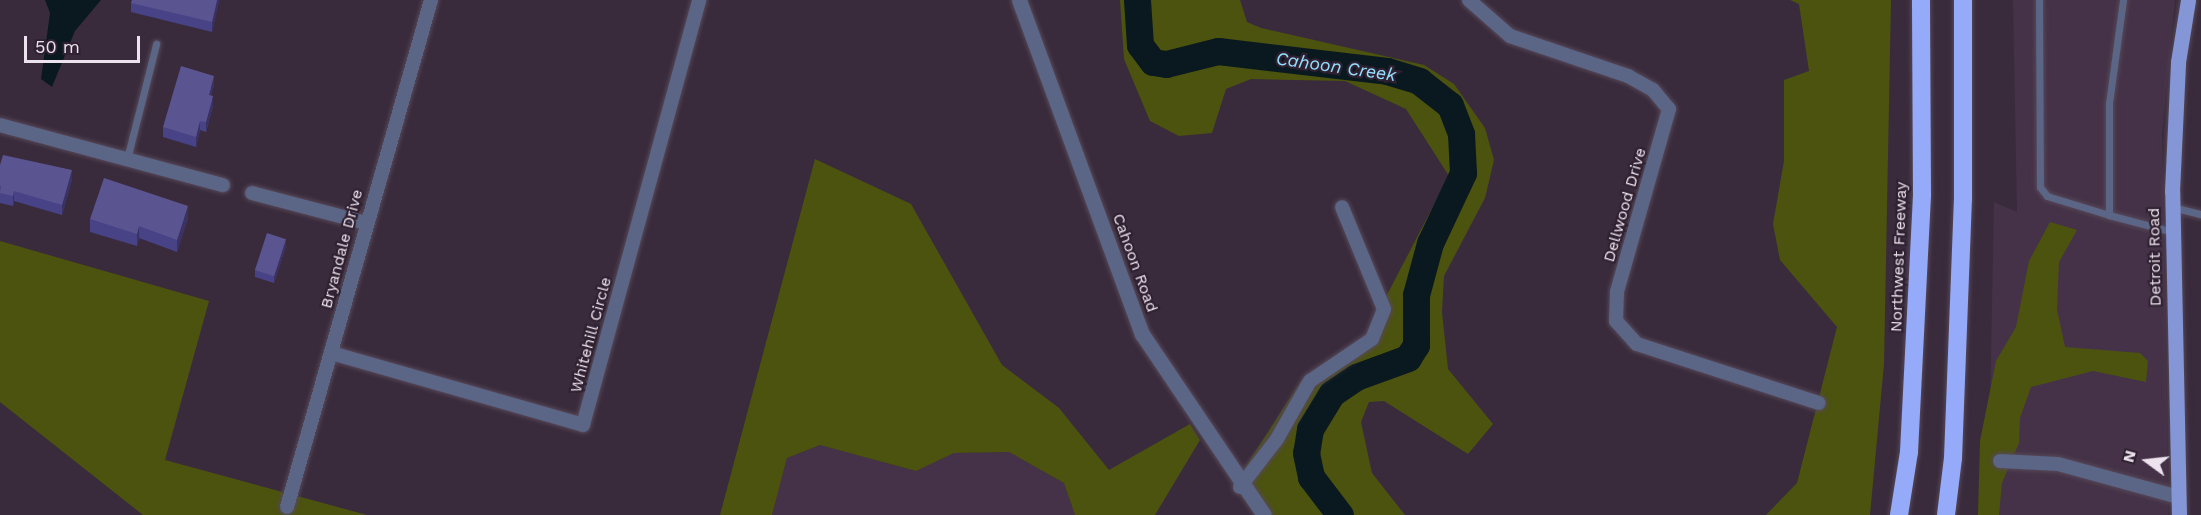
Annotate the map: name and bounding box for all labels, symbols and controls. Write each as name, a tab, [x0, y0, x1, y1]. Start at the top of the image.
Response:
scale bar	[27, 24, 142, 62]
text: 50 m	[35, 36, 80, 57]
water label: Cahoon Creek	[1274, 48, 1398, 86]
street label: Dellwood Drive	[1600, 146, 1650, 264]
street label: Northwest Freeway	[1887, 182, 1911, 332]
street label: Bryandale Drive	[317, 187, 367, 311]
street label: Detroit Road	[2145, 208, 2165, 306]
street label: Cahoon Road	[1108, 211, 1162, 315]
street label: Whitehill Circle	[566, 275, 616, 395]
north arrow	[2117, 431, 2177, 491]
text: N	[2118, 448, 2140, 464]

